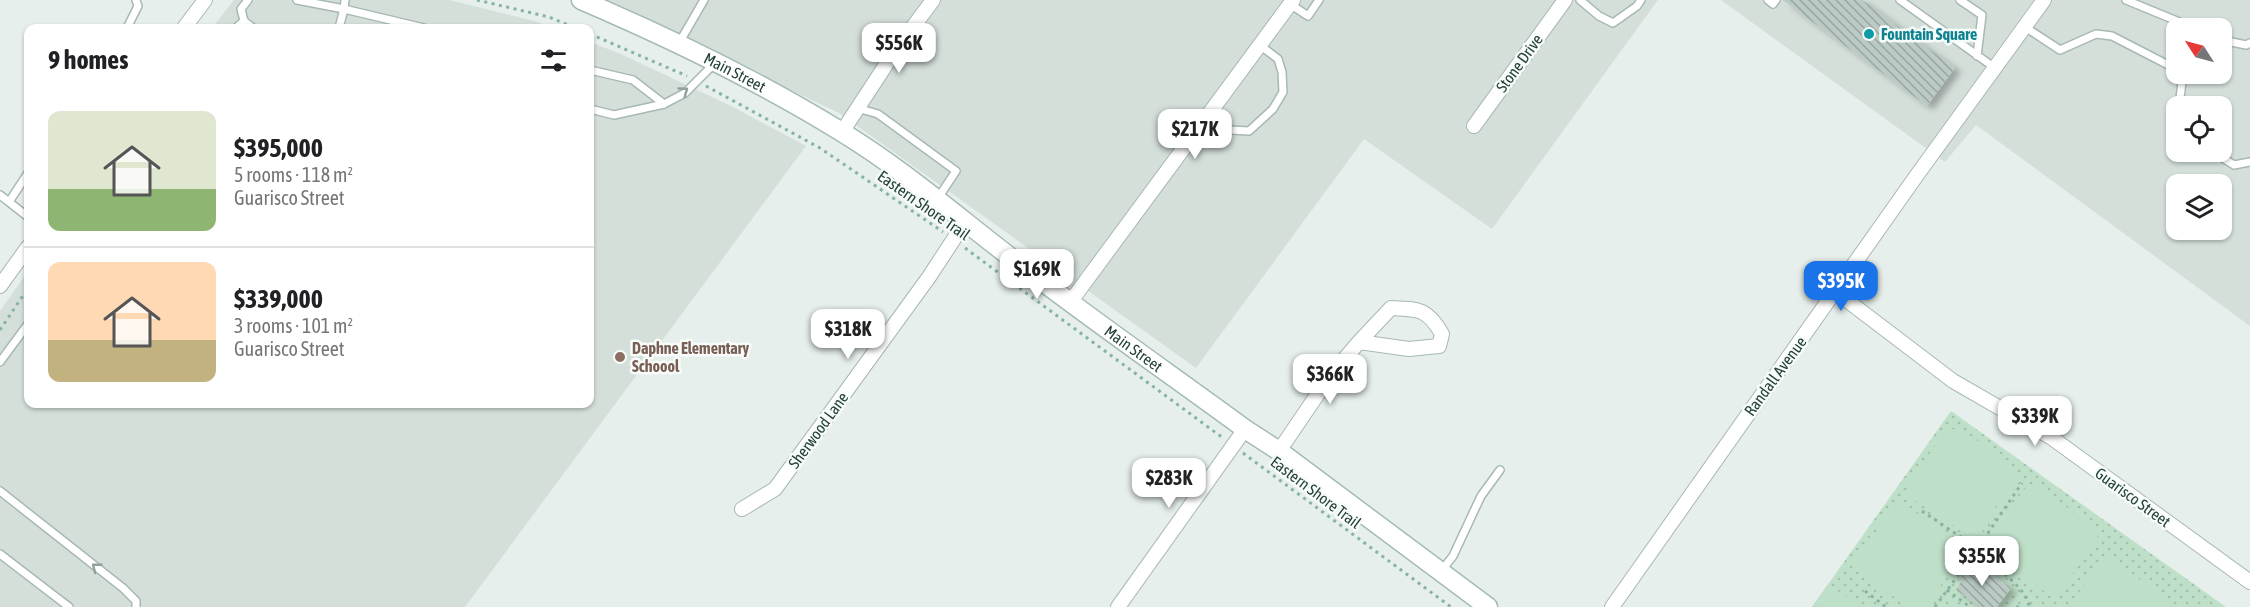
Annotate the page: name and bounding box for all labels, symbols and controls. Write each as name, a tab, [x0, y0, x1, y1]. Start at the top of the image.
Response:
north arrow	[2166, 18, 2232, 84]
map controls	[2166, 18, 2232, 240]
pin: $556K	[857, 23, 941, 74]
place label: Fountain Square	[1881, 25, 1977, 43]
marker: Fountain Square	[1862, 27, 1876, 41]
text: $556K	[876, 31, 922, 54]
street label: Stone Drive	[1492, 31, 1546, 95]
icon: filters	[537, 44, 570, 77]
text: 9 homes	[48, 45, 128, 75]
street label: Main Street	[701, 49, 769, 96]
one-way arrow	[678, 87, 689, 98]
button: locate	[2166, 96, 2232, 162]
pin: $217K	[1153, 109, 1237, 160]
text: $217K	[1172, 117, 1218, 140]
text: $395,000	[234, 133, 323, 163]
icon: home	[96, 135, 168, 207]
text: 5 rooms · 118 m²	[234, 163, 353, 186]
street label: Eastern Shore Trail	[874, 167, 974, 244]
button: layers	[2166, 174, 2232, 240]
text: Guarisco Street	[234, 186, 345, 209]
pin: $169K	[995, 249, 1079, 300]
text: $169K	[1014, 257, 1060, 280]
pin: $395K	[1799, 261, 1883, 312]
text: $395K	[1818, 269, 1864, 292]
text: $339,000	[234, 284, 323, 314]
icon: home	[96, 286, 168, 358]
pin: $318K	[806, 309, 890, 360]
text: 3 rooms · 101 m²	[234, 314, 353, 337]
text: $318K	[825, 317, 871, 340]
street label: Main Street	[1101, 322, 1166, 376]
street label: Randall Avenue	[1740, 333, 1810, 419]
text: Guarisco Street	[234, 337, 345, 360]
place label: Daphne Elementary Schoool	[632, 339, 749, 375]
marker: Daphne Elementary Schoool	[613, 350, 627, 364]
pin: $366K	[1288, 354, 1372, 405]
text: $366K	[1307, 362, 1353, 385]
street label: Sherwood Lane	[784, 389, 852, 471]
pin: $339K	[1993, 396, 2077, 447]
text: $339K	[2012, 404, 2058, 427]
street label: Eastern Shore Trail	[1267, 452, 1365, 532]
pin: $283K	[1127, 458, 1211, 509]
street label: Guarisco Street	[2092, 464, 2174, 530]
text: $283K	[1146, 466, 1192, 489]
pin: $355K	[1940, 536, 2024, 587]
text: $355K	[1959, 544, 2005, 567]
one-way arrow	[92, 563, 103, 574]

